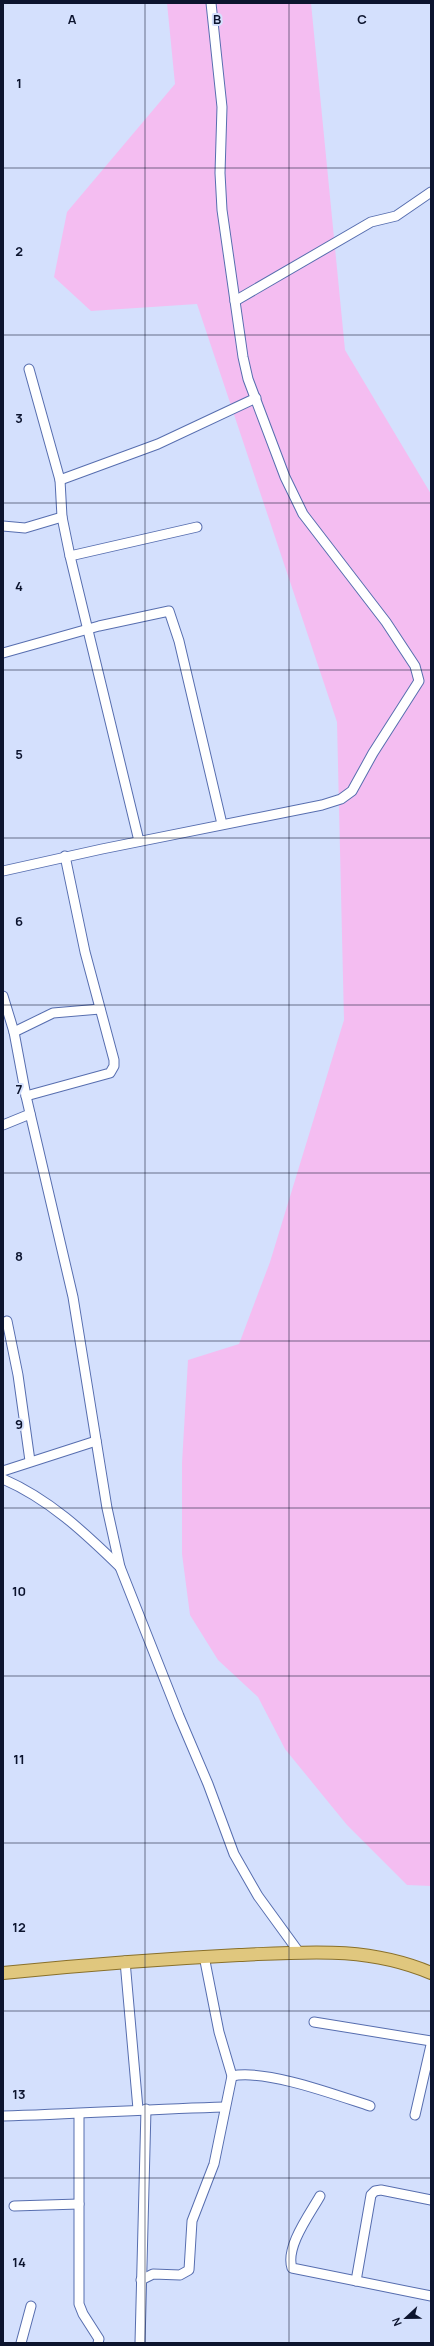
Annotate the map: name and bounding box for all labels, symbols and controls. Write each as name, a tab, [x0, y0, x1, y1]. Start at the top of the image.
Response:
text: A	[68, 10, 77, 28]
text: B	[213, 10, 221, 28]
text: C	[357, 10, 367, 28]
text: 1	[16, 74, 22, 92]
text: 2	[15, 242, 23, 260]
text: 3	[15, 409, 23, 427]
text: 4	[15, 577, 23, 595]
text: 5	[15, 745, 23, 763]
text: 6	[15, 912, 23, 930]
text: 7	[16, 1080, 23, 1098]
text: 8	[15, 1247, 23, 1265]
text: 9	[15, 1415, 23, 1433]
text: 10	[12, 1582, 26, 1600]
text: 11	[13, 1750, 25, 1768]
text: 12	[12, 1918, 26, 1936]
text: 13	[12, 2085, 26, 2103]
text: 14	[12, 2253, 26, 2271]
north arrow	[386, 2298, 426, 2338]
text: N	[388, 2315, 405, 2328]

